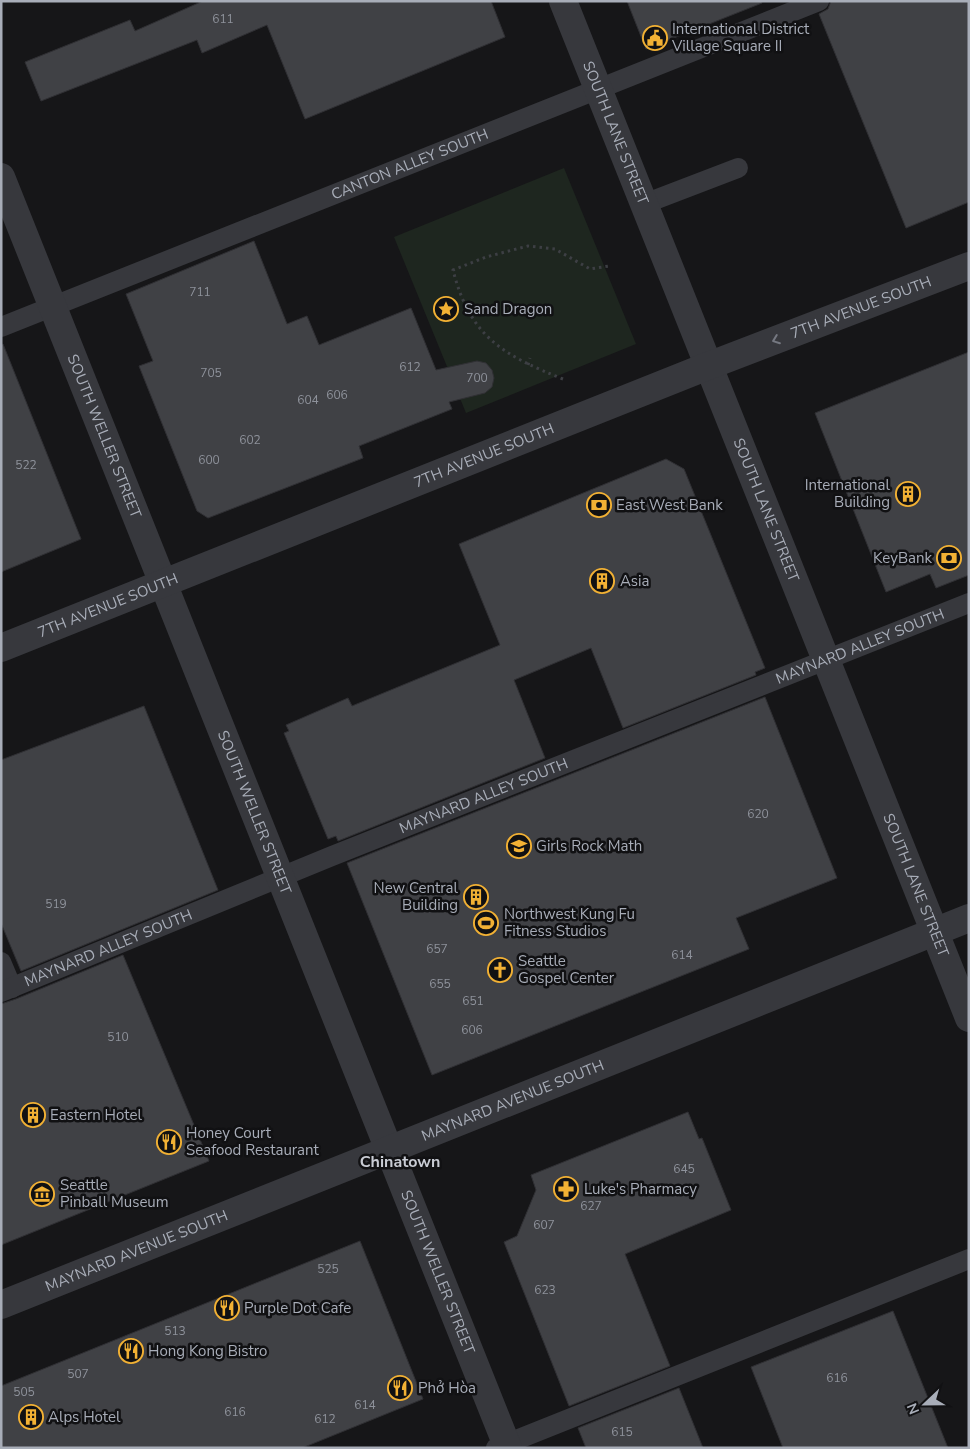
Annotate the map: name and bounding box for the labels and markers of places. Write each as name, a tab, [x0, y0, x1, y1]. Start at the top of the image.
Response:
place label: International District Village Square II	[671, 19, 810, 56]
public building icon: International District Village Square II	[642, 25, 668, 51]
place icon: Sand Dragon	[433, 296, 459, 322]
place label: Sand Dragon	[464, 299, 552, 319]
place label: International Building	[805, 475, 891, 512]
building icon: International Building	[895, 481, 921, 507]
bank icon: East West Bank	[586, 492, 612, 518]
place label: East West Bank	[616, 495, 723, 515]
bank icon: KeyBank	[936, 545, 962, 571]
place label: KeyBank	[873, 548, 932, 568]
building icon: Asia	[589, 568, 615, 594]
place label: Asia	[620, 571, 649, 591]
school or university icon: Girls Rock Math	[506, 833, 532, 859]
place label: Girls Rock Math	[536, 836, 642, 856]
place label: New Central Building	[374, 878, 459, 915]
building icon: New Central Building	[463, 884, 489, 910]
place label: Northwest Kung Fu Fitness Studios	[504, 904, 635, 941]
sports icon: Northwest Kung Fu Fitness Studios	[473, 910, 499, 936]
place label: Seattle Gospel Center	[518, 951, 615, 988]
church icon: Seattle Gospel Center	[487, 957, 513, 983]
building icon: Eastern Hotel	[20, 1102, 46, 1128]
place label: Eastern Hotel	[50, 1105, 142, 1125]
place label: Honey Court Seafood Restaurant	[186, 1123, 320, 1160]
restaurant icon: Honey Court Seafood Restaurant	[156, 1129, 182, 1155]
place label: Seattle Pinball Museum	[60, 1175, 169, 1212]
pharmacy icon: Luke's Pharmacy	[553, 1176, 579, 1202]
place label: Luke's Pharmacy	[584, 1179, 697, 1199]
museum icon: Seattle Pinball Museum	[29, 1181, 55, 1207]
restaurant icon: Purple Dot Cafe	[214, 1295, 240, 1321]
place label: Purple Dot Cafe	[244, 1298, 351, 1318]
restaurant icon: Hong Kong Bistro	[118, 1338, 144, 1364]
place label: Hong Kong Bistro	[148, 1341, 267, 1361]
restaurant icon: Phở Hòa	[387, 1375, 413, 1401]
place label: Phở Hòa	[418, 1378, 476, 1398]
building icon: Alps Hotel	[18, 1404, 44, 1430]
place label: Alps Hotel	[48, 1407, 121, 1427]

